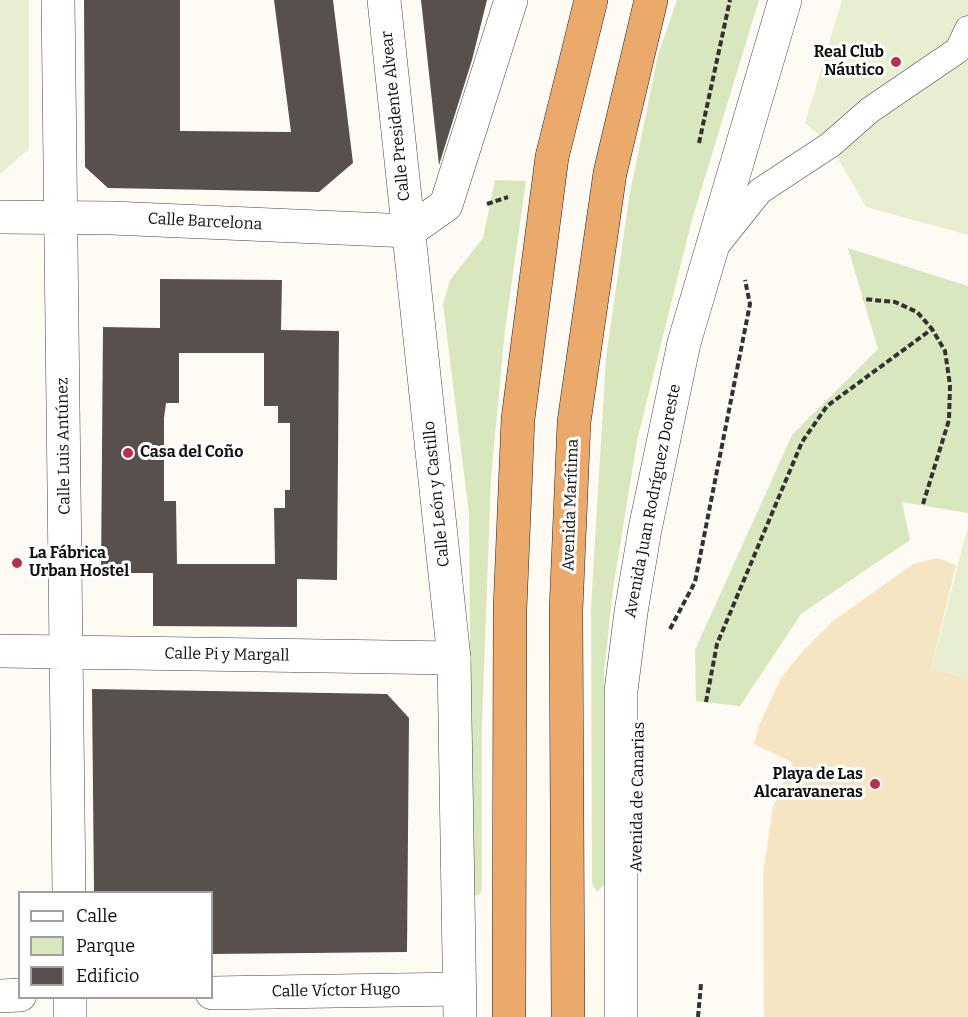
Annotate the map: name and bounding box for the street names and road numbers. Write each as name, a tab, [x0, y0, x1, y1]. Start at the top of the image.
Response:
street label: Calle Presidente Alvear	[378, 30, 414, 202]
street label: Calle Barcelona	[147, 209, 263, 235]
street label: Calle Luis Antúnez	[53, 377, 75, 515]
street label: Avenida Juan Rodríguez Doreste	[621, 383, 685, 619]
street label: Calle León y Castillo	[420, 420, 454, 568]
street label: Avenida Marítima	[559, 438, 583, 572]
street label: Calle Pi y Margall	[164, 644, 290, 666]
street label: Avenida de Canarias	[627, 722, 649, 872]
street label: Calle Víctor Hugo	[271, 980, 401, 1002]

